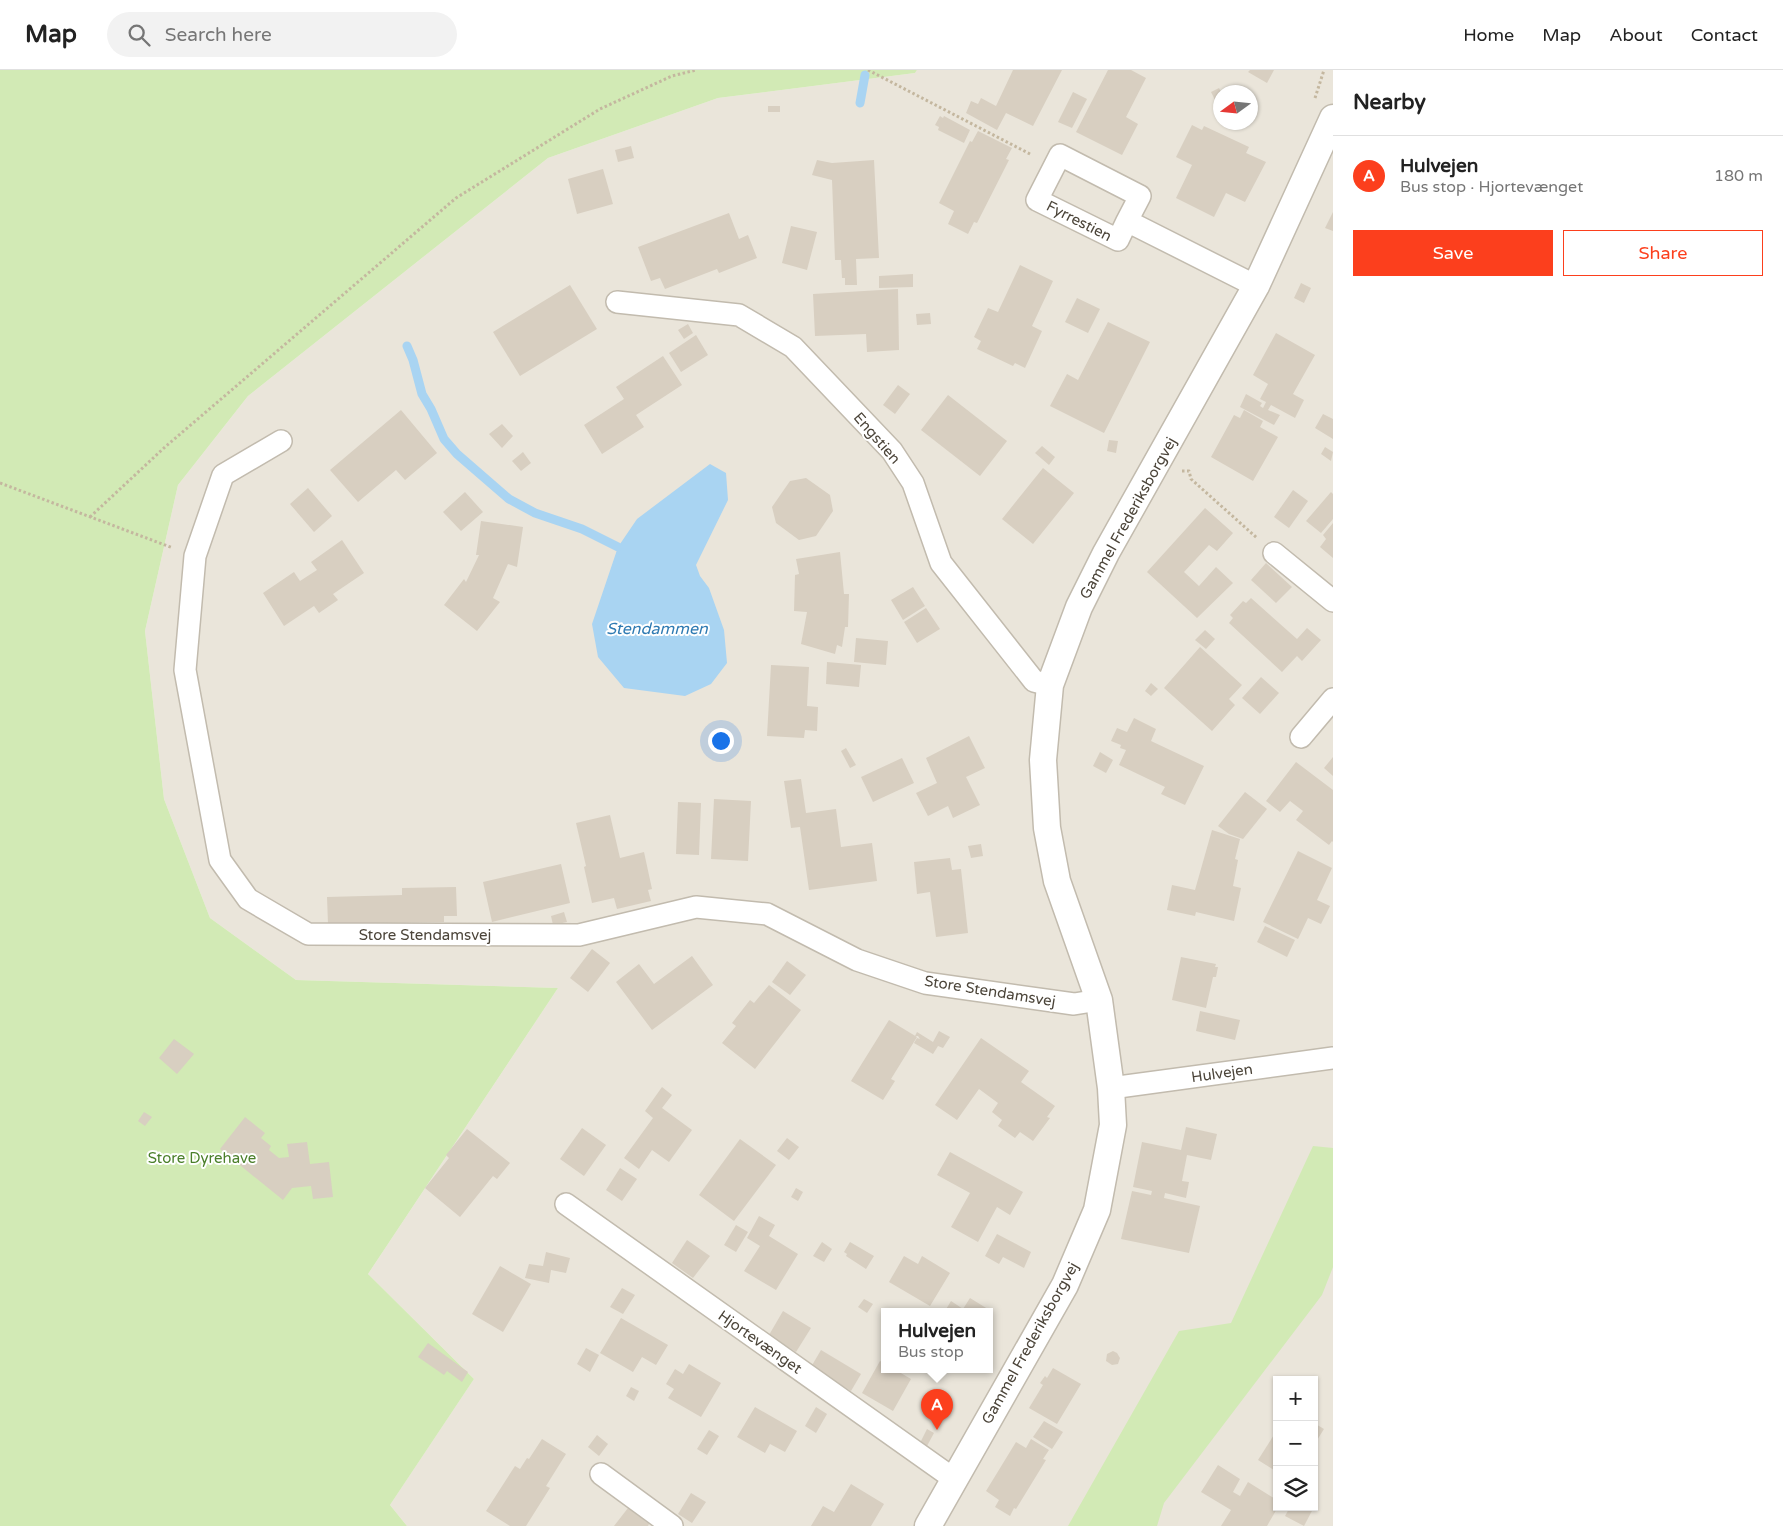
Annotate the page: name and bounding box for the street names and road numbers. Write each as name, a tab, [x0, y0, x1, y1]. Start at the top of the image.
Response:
street label: Fyrrestien	[1043, 197, 1115, 245]
street label: Engstien	[850, 409, 904, 467]
street label: Gammel Frederiksborgvej	[1076, 434, 1180, 602]
street label: Store Stendamsvej	[359, 926, 491, 944]
street label: Store Stendamsvej	[923, 972, 1057, 1010]
street label: Hulvejen	[1190, 1060, 1254, 1086]
street label: Gammel Frederiksborgvej	[978, 1259, 1082, 1427]
street label: Hjortevænget	[715, 1306, 806, 1378]

